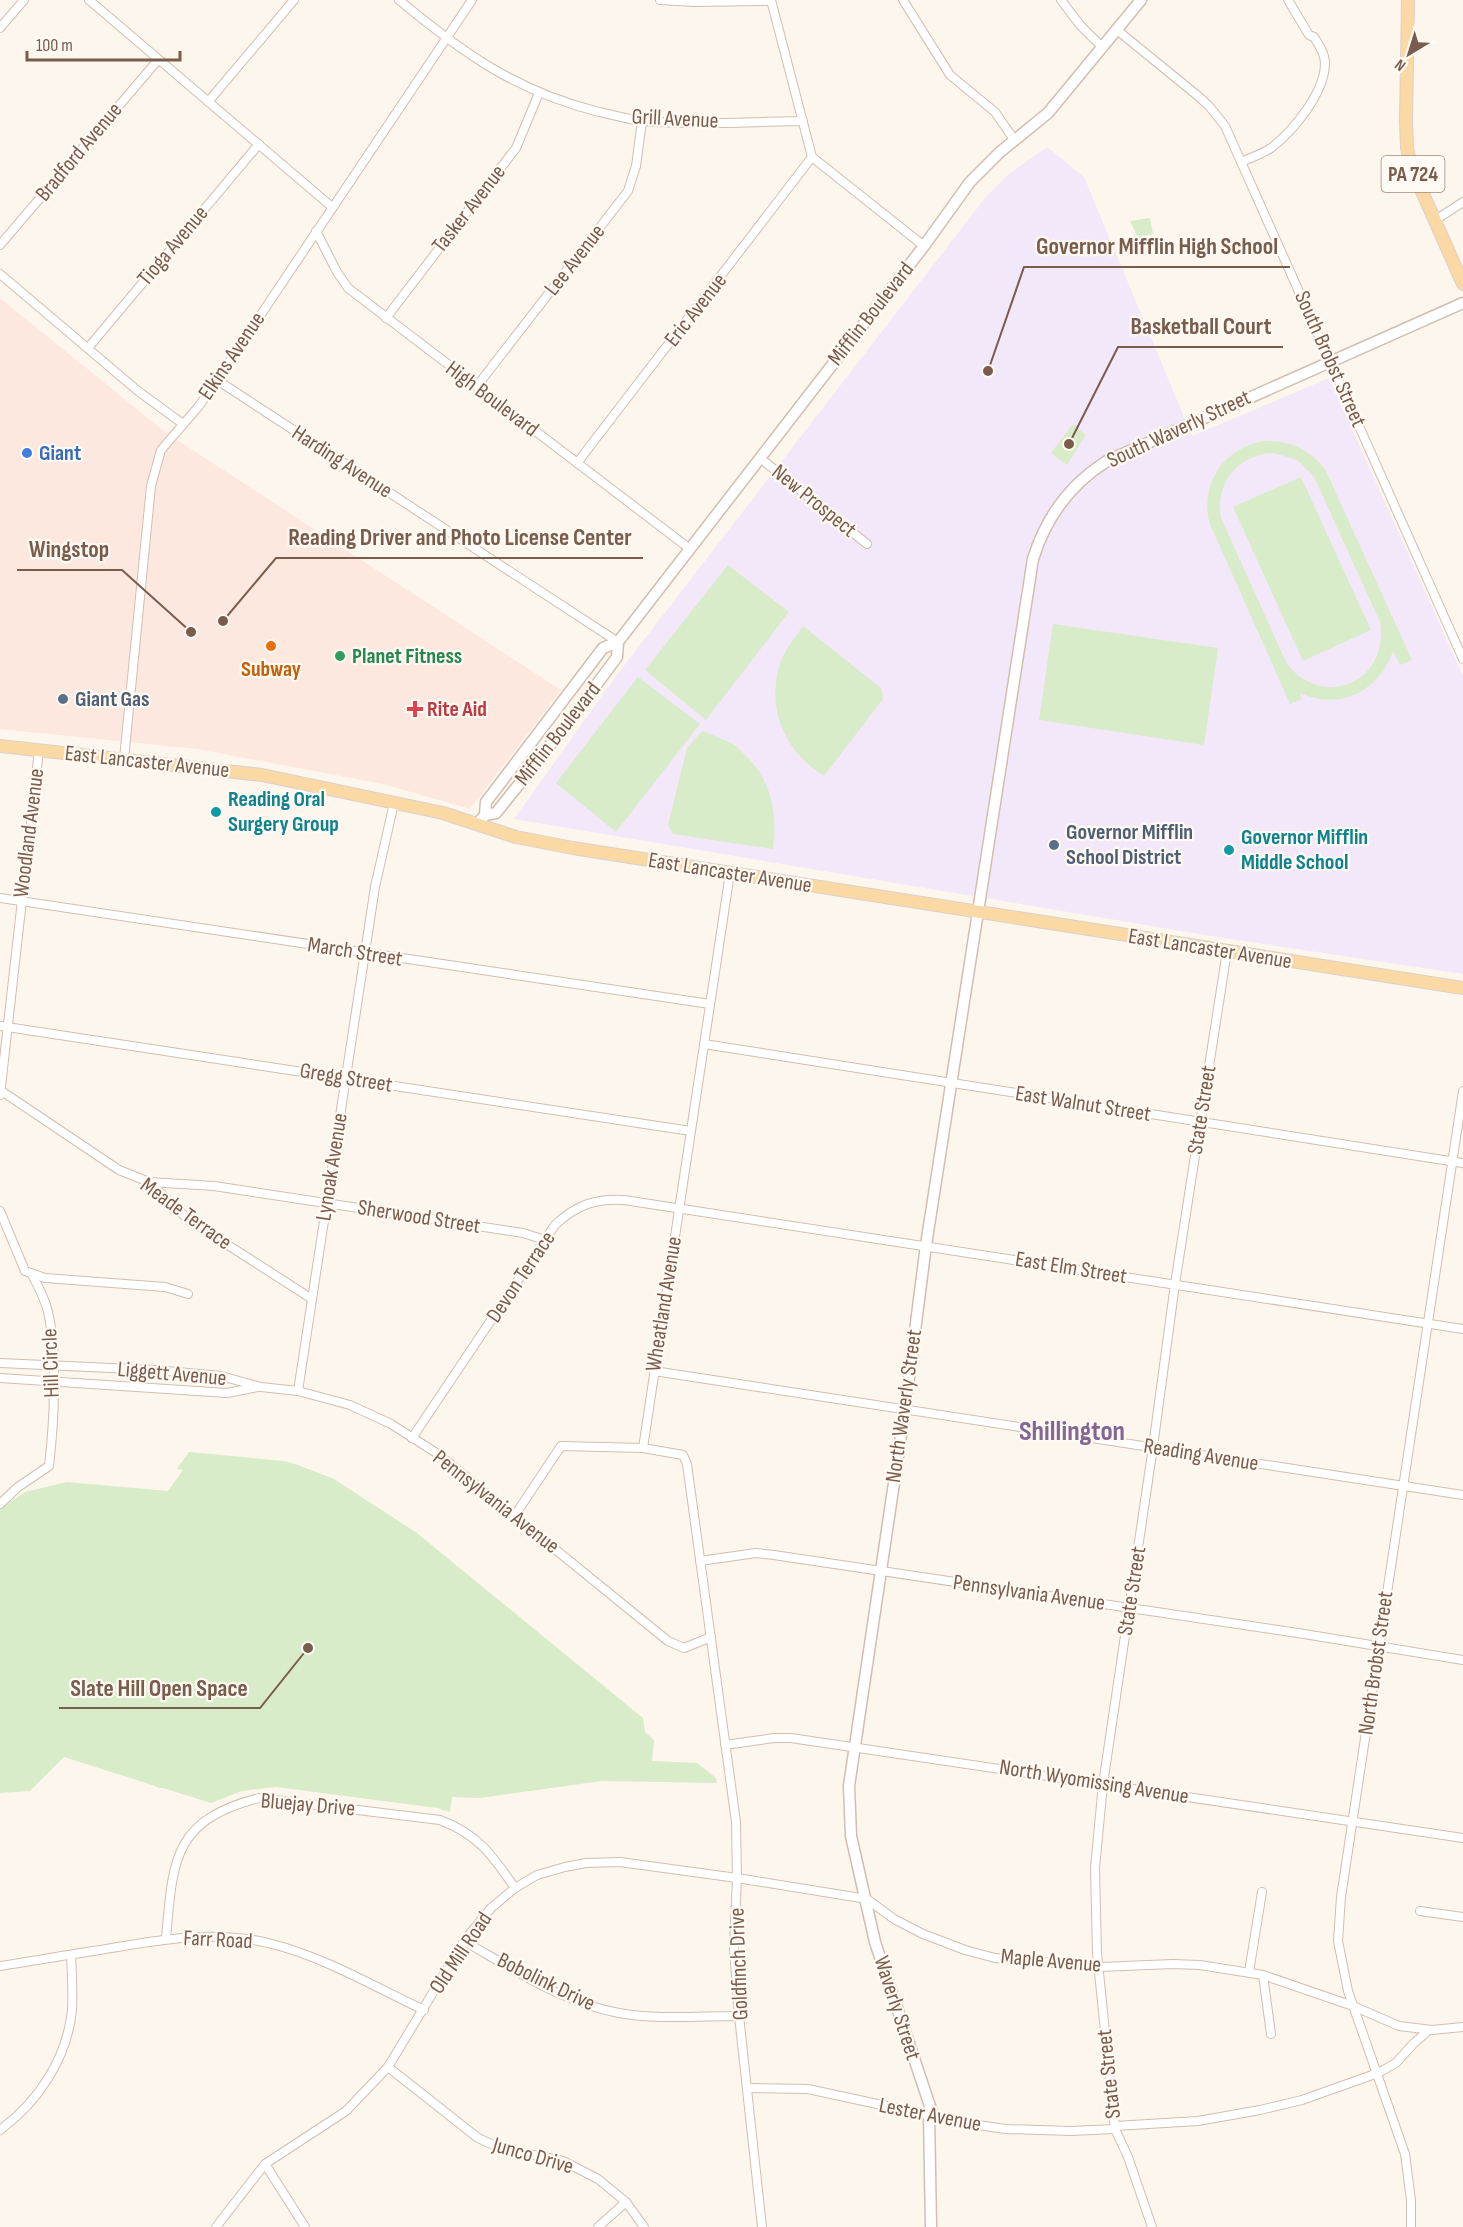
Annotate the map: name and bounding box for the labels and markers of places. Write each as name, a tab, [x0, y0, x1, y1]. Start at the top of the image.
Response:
callout: Governor Mifflin High School	[1024, 225, 1290, 267]
callout: Basketball Court	[1118, 305, 1283, 347]
place label: Giant	[39, 440, 81, 467]
marker: Giant	[20, 446, 34, 460]
callout: Reading Driver and Photo License Center	[276, 516, 643, 558]
callout: Wingstop	[17, 528, 122, 570]
marker: Subway	[264, 639, 278, 653]
place label: Planet Fitness	[352, 643, 462, 670]
marker: Planet Fitness	[333, 649, 347, 663]
place label: Subway	[241, 656, 301, 683]
place label: Giant Gas	[75, 686, 150, 713]
marker: Giant Gas	[56, 692, 70, 706]
place label: Rite Aid	[427, 696, 487, 723]
marker: Rite Aid	[408, 702, 422, 716]
place label: Reading Oral Surgery Group	[228, 786, 339, 838]
marker: Reading Oral Surgery Group	[209, 805, 223, 819]
place label: Governor Mifflin School District	[1066, 819, 1193, 871]
place label: Governor Mifflin Middle School	[1241, 824, 1368, 876]
marker: Governor Mifflin School District	[1047, 838, 1061, 852]
marker: Governor Mifflin Middle School	[1222, 843, 1236, 857]
callout: Slate Hill Open Space	[59, 1666, 260, 1708]

